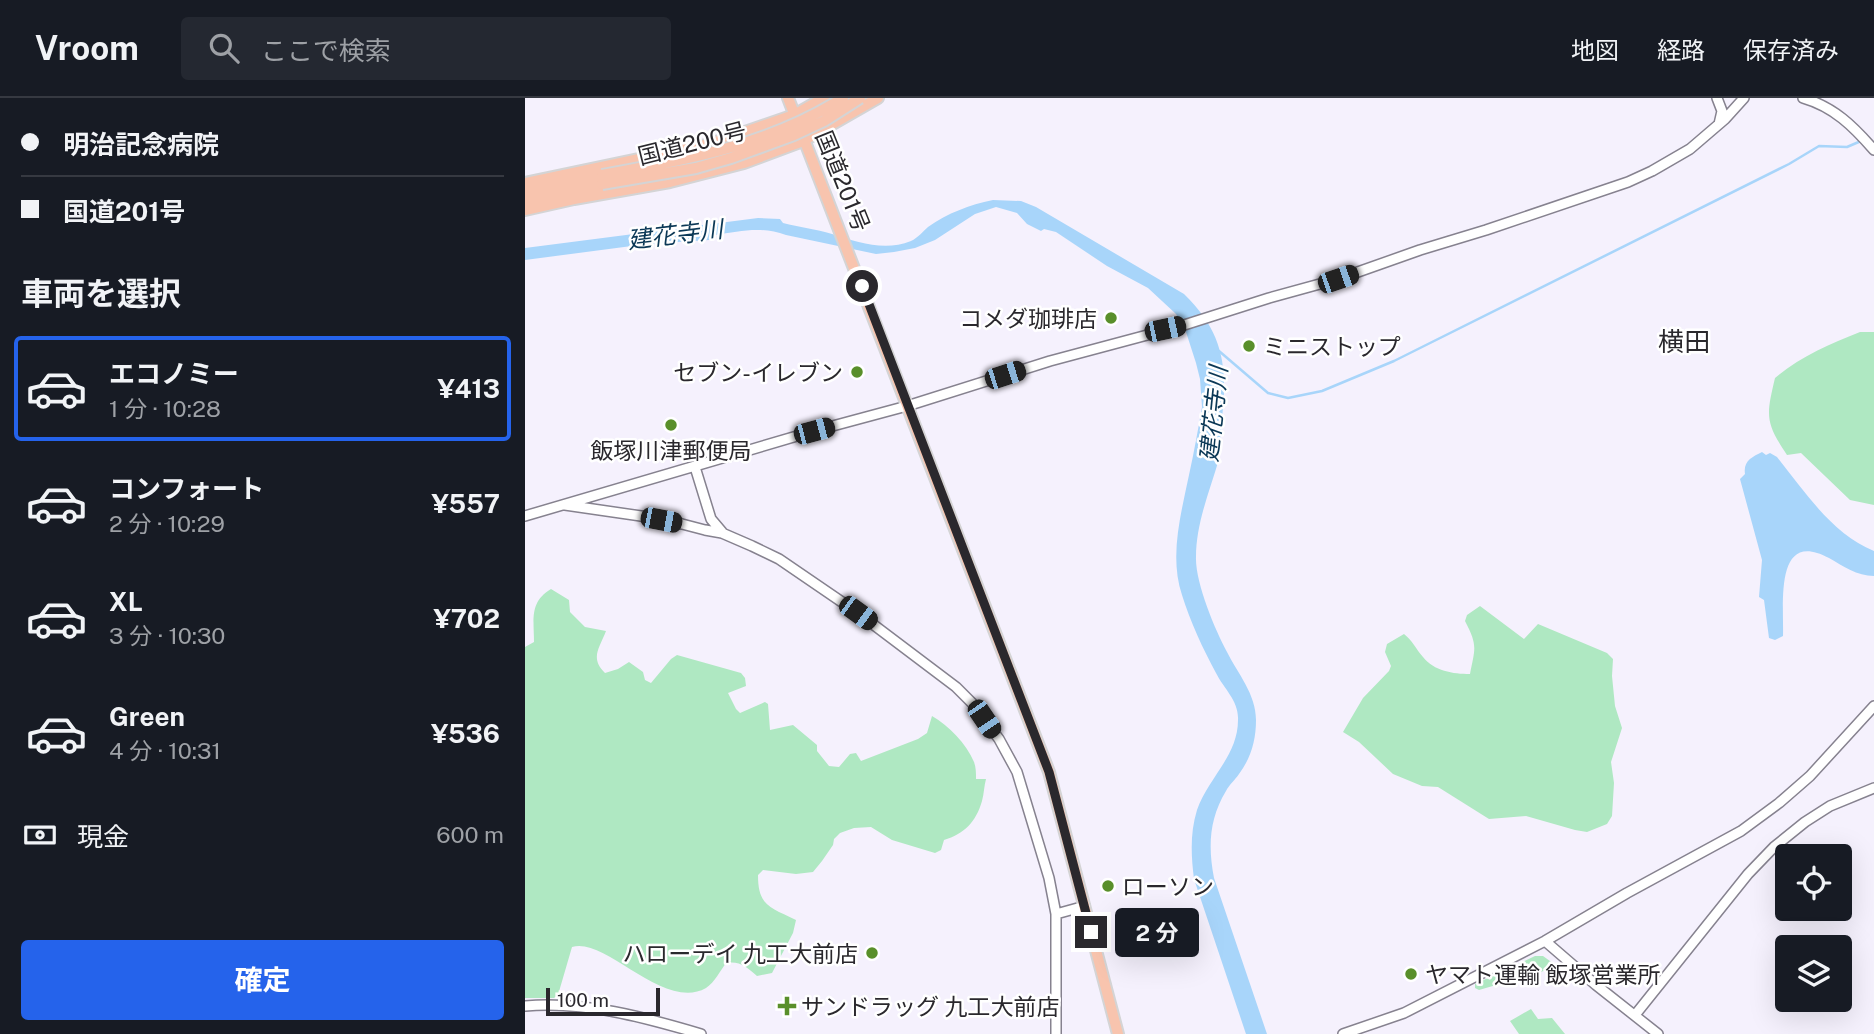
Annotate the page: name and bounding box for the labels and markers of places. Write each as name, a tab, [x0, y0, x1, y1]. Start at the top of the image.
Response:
place label: コメダ珈琲店	[959, 305, 1097, 332]
marker: コメダ珈琲店	[1103, 310, 1119, 326]
place label: ミニストップ	[1263, 333, 1401, 360]
marker: ミニストップ	[1241, 338, 1257, 354]
place label: セブン-イレブン	[673, 359, 843, 386]
marker: セブン-イレブン	[849, 364, 865, 380]
marker: 飯塚川津郵便局	[663, 417, 679, 433]
place label: 飯塚川津郵便局	[591, 437, 752, 464]
place label: ローソン	[1122, 873, 1214, 900]
marker: ローソン	[1100, 878, 1116, 894]
place label: ハローデイ 九工大前店	[622, 940, 858, 967]
marker: ハローデイ 九工大前店	[864, 945, 880, 961]
place label: ヤマト運輸 飯塚営業所	[1425, 961, 1661, 988]
marker: ヤマト運輸 飯塚営業所	[1403, 966, 1419, 982]
place label: サンドラッグ 九工大前店	[801, 993, 1060, 1020]
marker: サンドラッグ 九工大前店	[779, 998, 795, 1014]

